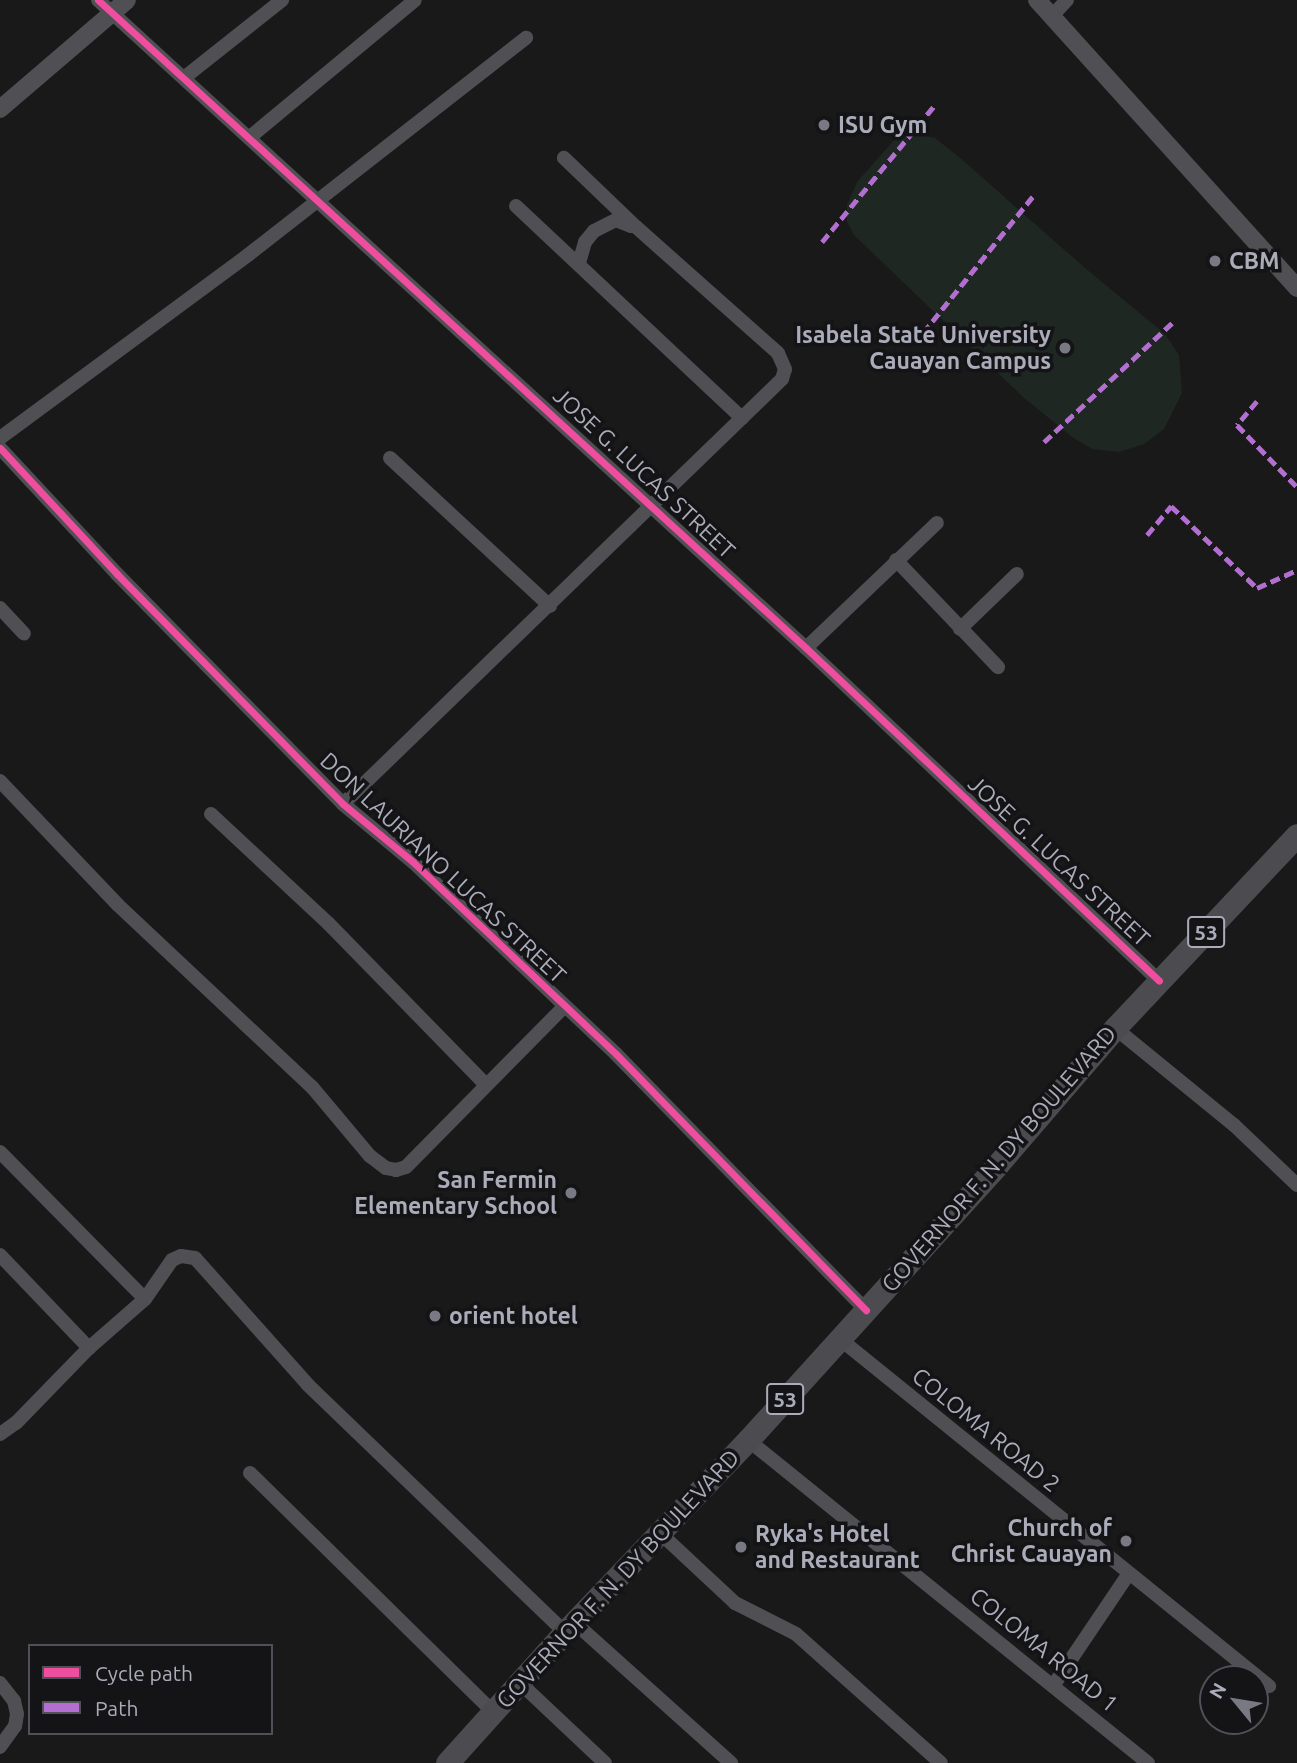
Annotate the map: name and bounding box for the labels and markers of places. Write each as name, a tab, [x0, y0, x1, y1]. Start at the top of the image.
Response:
place label: ISU Gym	[838, 111, 927, 139]
marker: ISU Gym	[816, 117, 832, 133]
place label: CBM	[1229, 247, 1279, 275]
marker: CBM	[1207, 253, 1223, 269]
place label: Isabela State University Cauayan Campus	[795, 321, 1051, 375]
marker: Isabela State University Cauayan Campus	[1057, 340, 1073, 356]
place label: San Fermin Elementary School	[354, 1166, 557, 1220]
marker: San Fermin Elementary School	[563, 1185, 579, 1201]
place label: orient hotel	[449, 1302, 578, 1330]
marker: orient hotel	[427, 1308, 443, 1324]
place label: Church of Christ Cauayan	[951, 1514, 1112, 1568]
place label: Ryka's Hotel and Restaurant	[755, 1520, 920, 1574]
marker: Church of Christ Cauayan	[1118, 1533, 1134, 1549]
marker: Ryka's Hotel and Restaurant	[733, 1539, 749, 1555]

